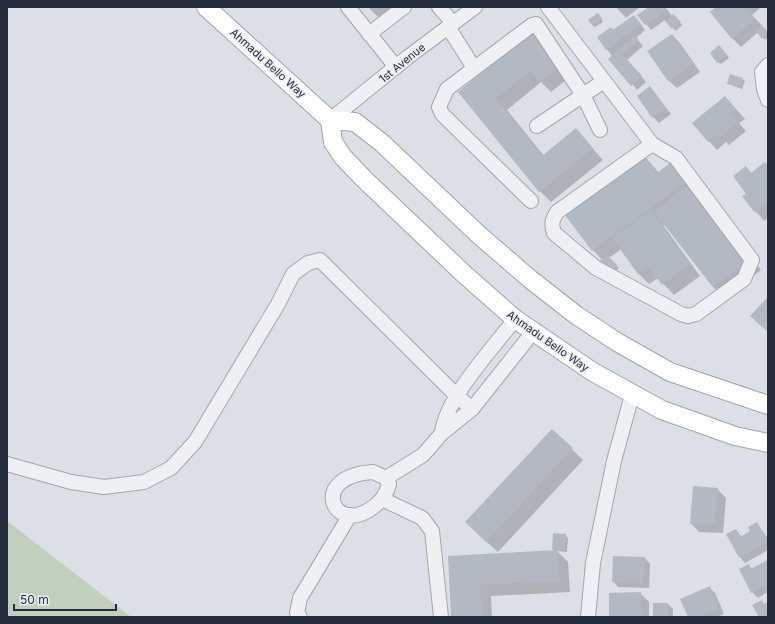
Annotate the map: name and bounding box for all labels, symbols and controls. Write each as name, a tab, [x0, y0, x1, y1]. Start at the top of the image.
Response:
street label: Ahmadu Bello Way	[227, 25, 309, 101]
street label: 1st Avenue	[376, 40, 428, 86]
street label: Ahmadu Bello Way	[504, 307, 592, 375]
scale bar	[14, 586, 116, 612]
text: 50 m	[20, 592, 49, 607]

